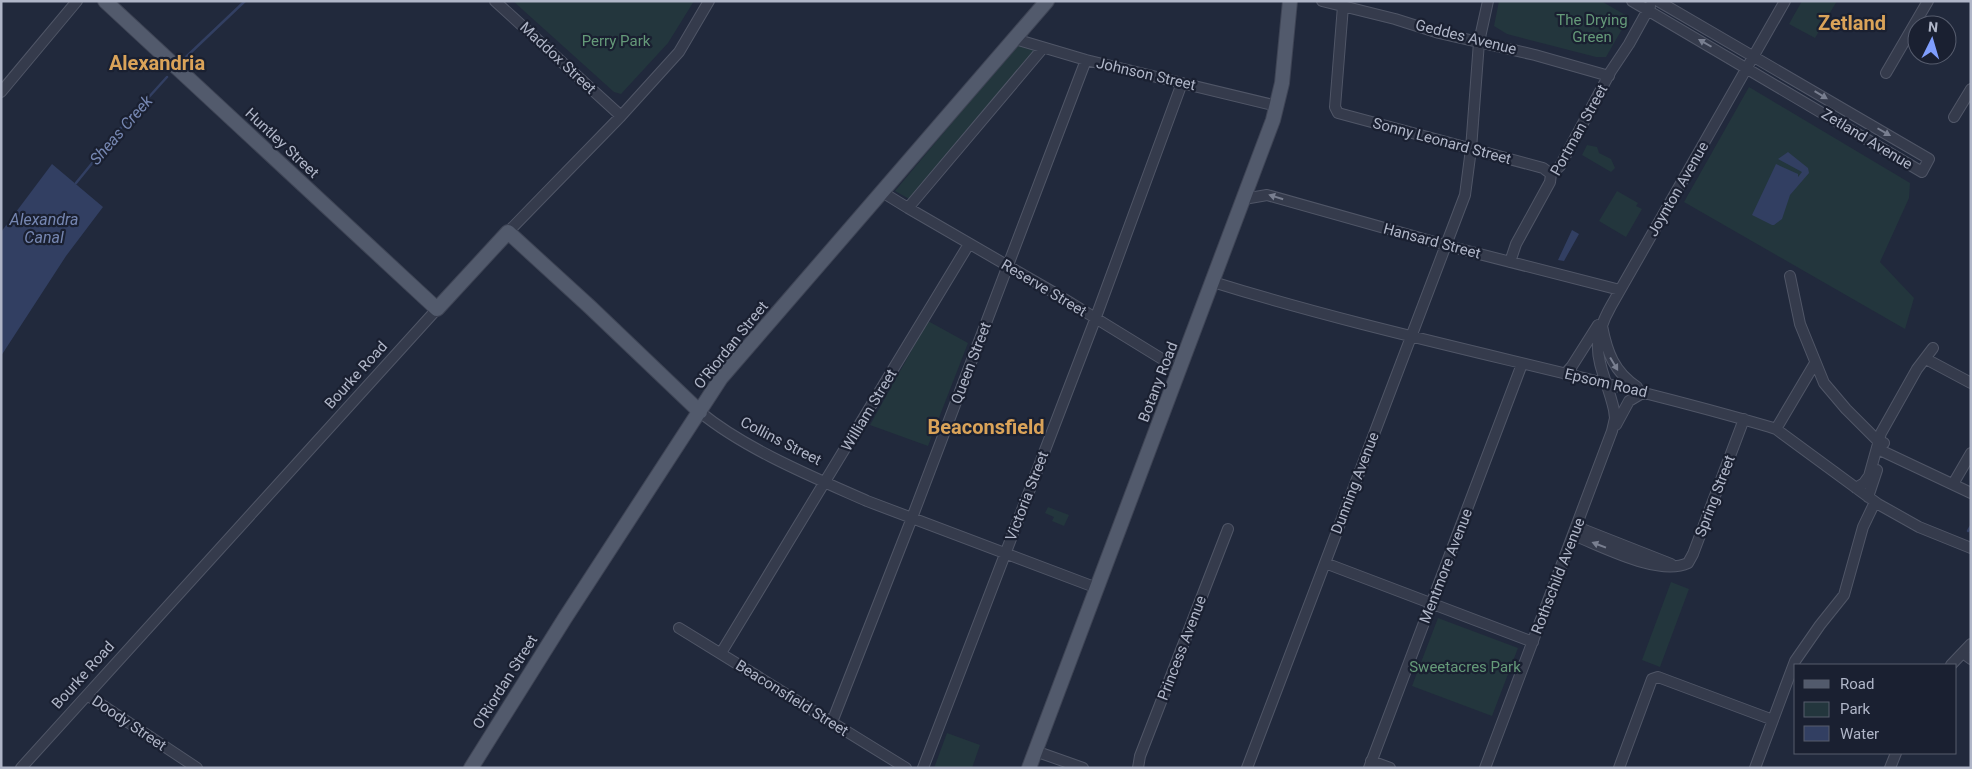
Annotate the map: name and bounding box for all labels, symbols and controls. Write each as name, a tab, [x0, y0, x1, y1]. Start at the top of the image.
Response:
park label: The Drying Green	[1556, 11, 1628, 46]
district label: Zetland	[1818, 11, 1886, 35]
north arrow	[1907, 15, 1957, 65]
street label: Geddes Avenue	[1414, 16, 1518, 58]
street label: Maddox Street	[516, 18, 600, 98]
text: N	[1928, 19, 1939, 35]
park label: Perry Park	[582, 32, 651, 50]
one-way arrow	[1698, 39, 1711, 48]
district label: Alexandria	[109, 51, 205, 75]
street label: Johnson Street	[1095, 54, 1197, 94]
street label: Portman Street	[1547, 81, 1611, 179]
water label: Sheas Creek	[86, 90, 157, 169]
one-way arrow	[1815, 91, 1828, 100]
street label: Huntley Street	[241, 104, 323, 182]
street label: Zetland Avenue	[1818, 105, 1916, 173]
street label: Sonny Leonard Street	[1371, 114, 1513, 168]
one-way arrow	[1878, 128, 1891, 137]
street label: Joynton Avenue	[1644, 138, 1712, 240]
one-way arrow	[1268, 193, 1283, 201]
water label: Alexandra Canal	[9, 210, 78, 247]
street label: Hansard Street	[1381, 219, 1483, 263]
street label: Reserve Street	[998, 255, 1090, 321]
street label: O'Riordan Street	[690, 297, 772, 392]
street label: Queen Street	[947, 320, 995, 406]
street label: Bourke Road	[321, 337, 391, 413]
street label: Botany Road	[1134, 339, 1182, 425]
one-way arrow	[1609, 357, 1618, 370]
street label: Epsom Road	[1563, 365, 1649, 401]
street label: William Street	[837, 366, 901, 454]
street label: Collins Street	[737, 413, 825, 469]
district label: Beaconsfield	[927, 415, 1045, 439]
street label: Dunning Avenue	[1327, 429, 1383, 537]
street label: Victoria Street	[1002, 449, 1052, 543]
street label: Spring Street	[1691, 453, 1739, 539]
street label: Mentmore Avenue	[1416, 506, 1476, 626]
street label: Rothschild Avenue	[1527, 515, 1589, 637]
one-way arrow	[1591, 541, 1606, 549]
street label: Princess Avenue	[1154, 593, 1210, 703]
street label: O'Riordan Street	[469, 632, 541, 732]
street label: Bourke Road	[48, 637, 118, 713]
street label: Beaconsfield Street	[732, 656, 852, 740]
park label: Sweetacres Park	[1409, 658, 1521, 676]
legend	[1794, 664, 1957, 754]
text: Road	[1840, 675, 1874, 693]
street label: Doody Street	[88, 692, 170, 755]
text: Park	[1840, 700, 1871, 718]
text: Water	[1840, 725, 1879, 743]

